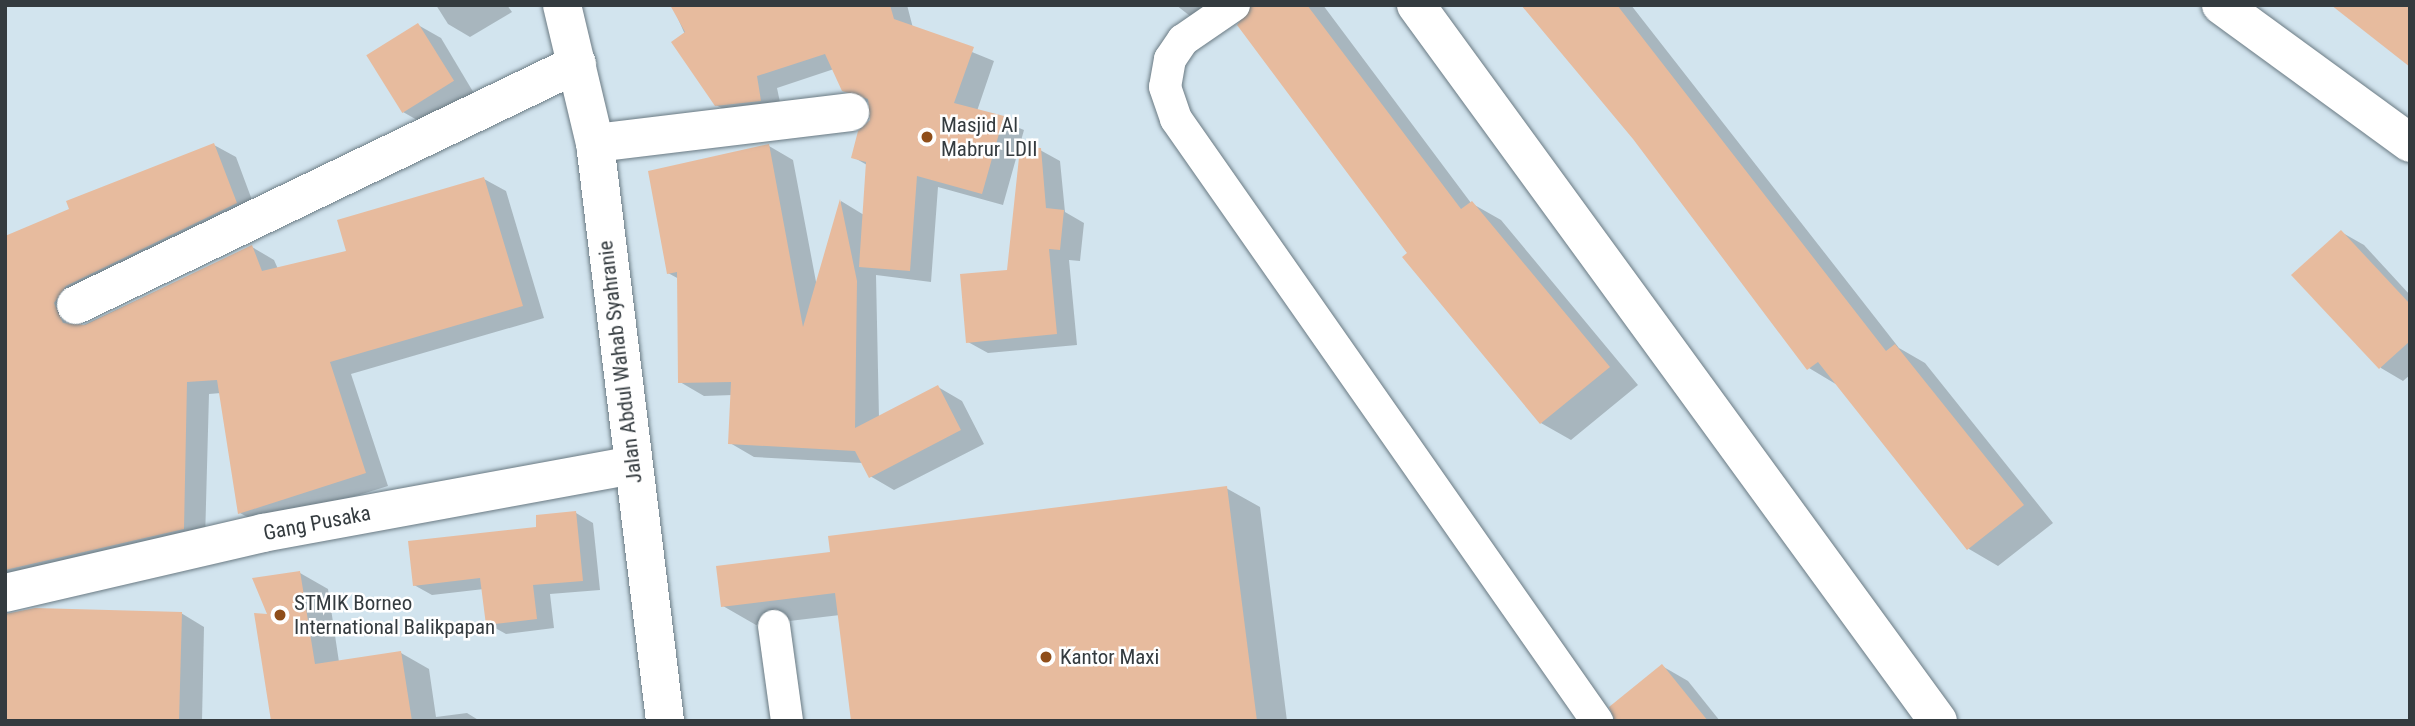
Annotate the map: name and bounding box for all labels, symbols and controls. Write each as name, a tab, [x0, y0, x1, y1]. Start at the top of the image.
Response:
place label: Masjid Al Mabrur LDII	[941, 112, 1038, 162]
marker: Masjid Al Mabrur LDII	[919, 129, 935, 145]
street label: Jalan Abdul Wahab Syahranie	[593, 239, 647, 485]
street label: Gang Pusaka	[261, 500, 373, 546]
place label: STMIK Borneo International Balikpapan	[294, 590, 495, 640]
marker: STMIK Borneo International Balikpapan	[272, 607, 288, 623]
place label: Kantor Maxi	[1060, 644, 1159, 670]
marker: Kantor Maxi	[1038, 649, 1054, 665]

